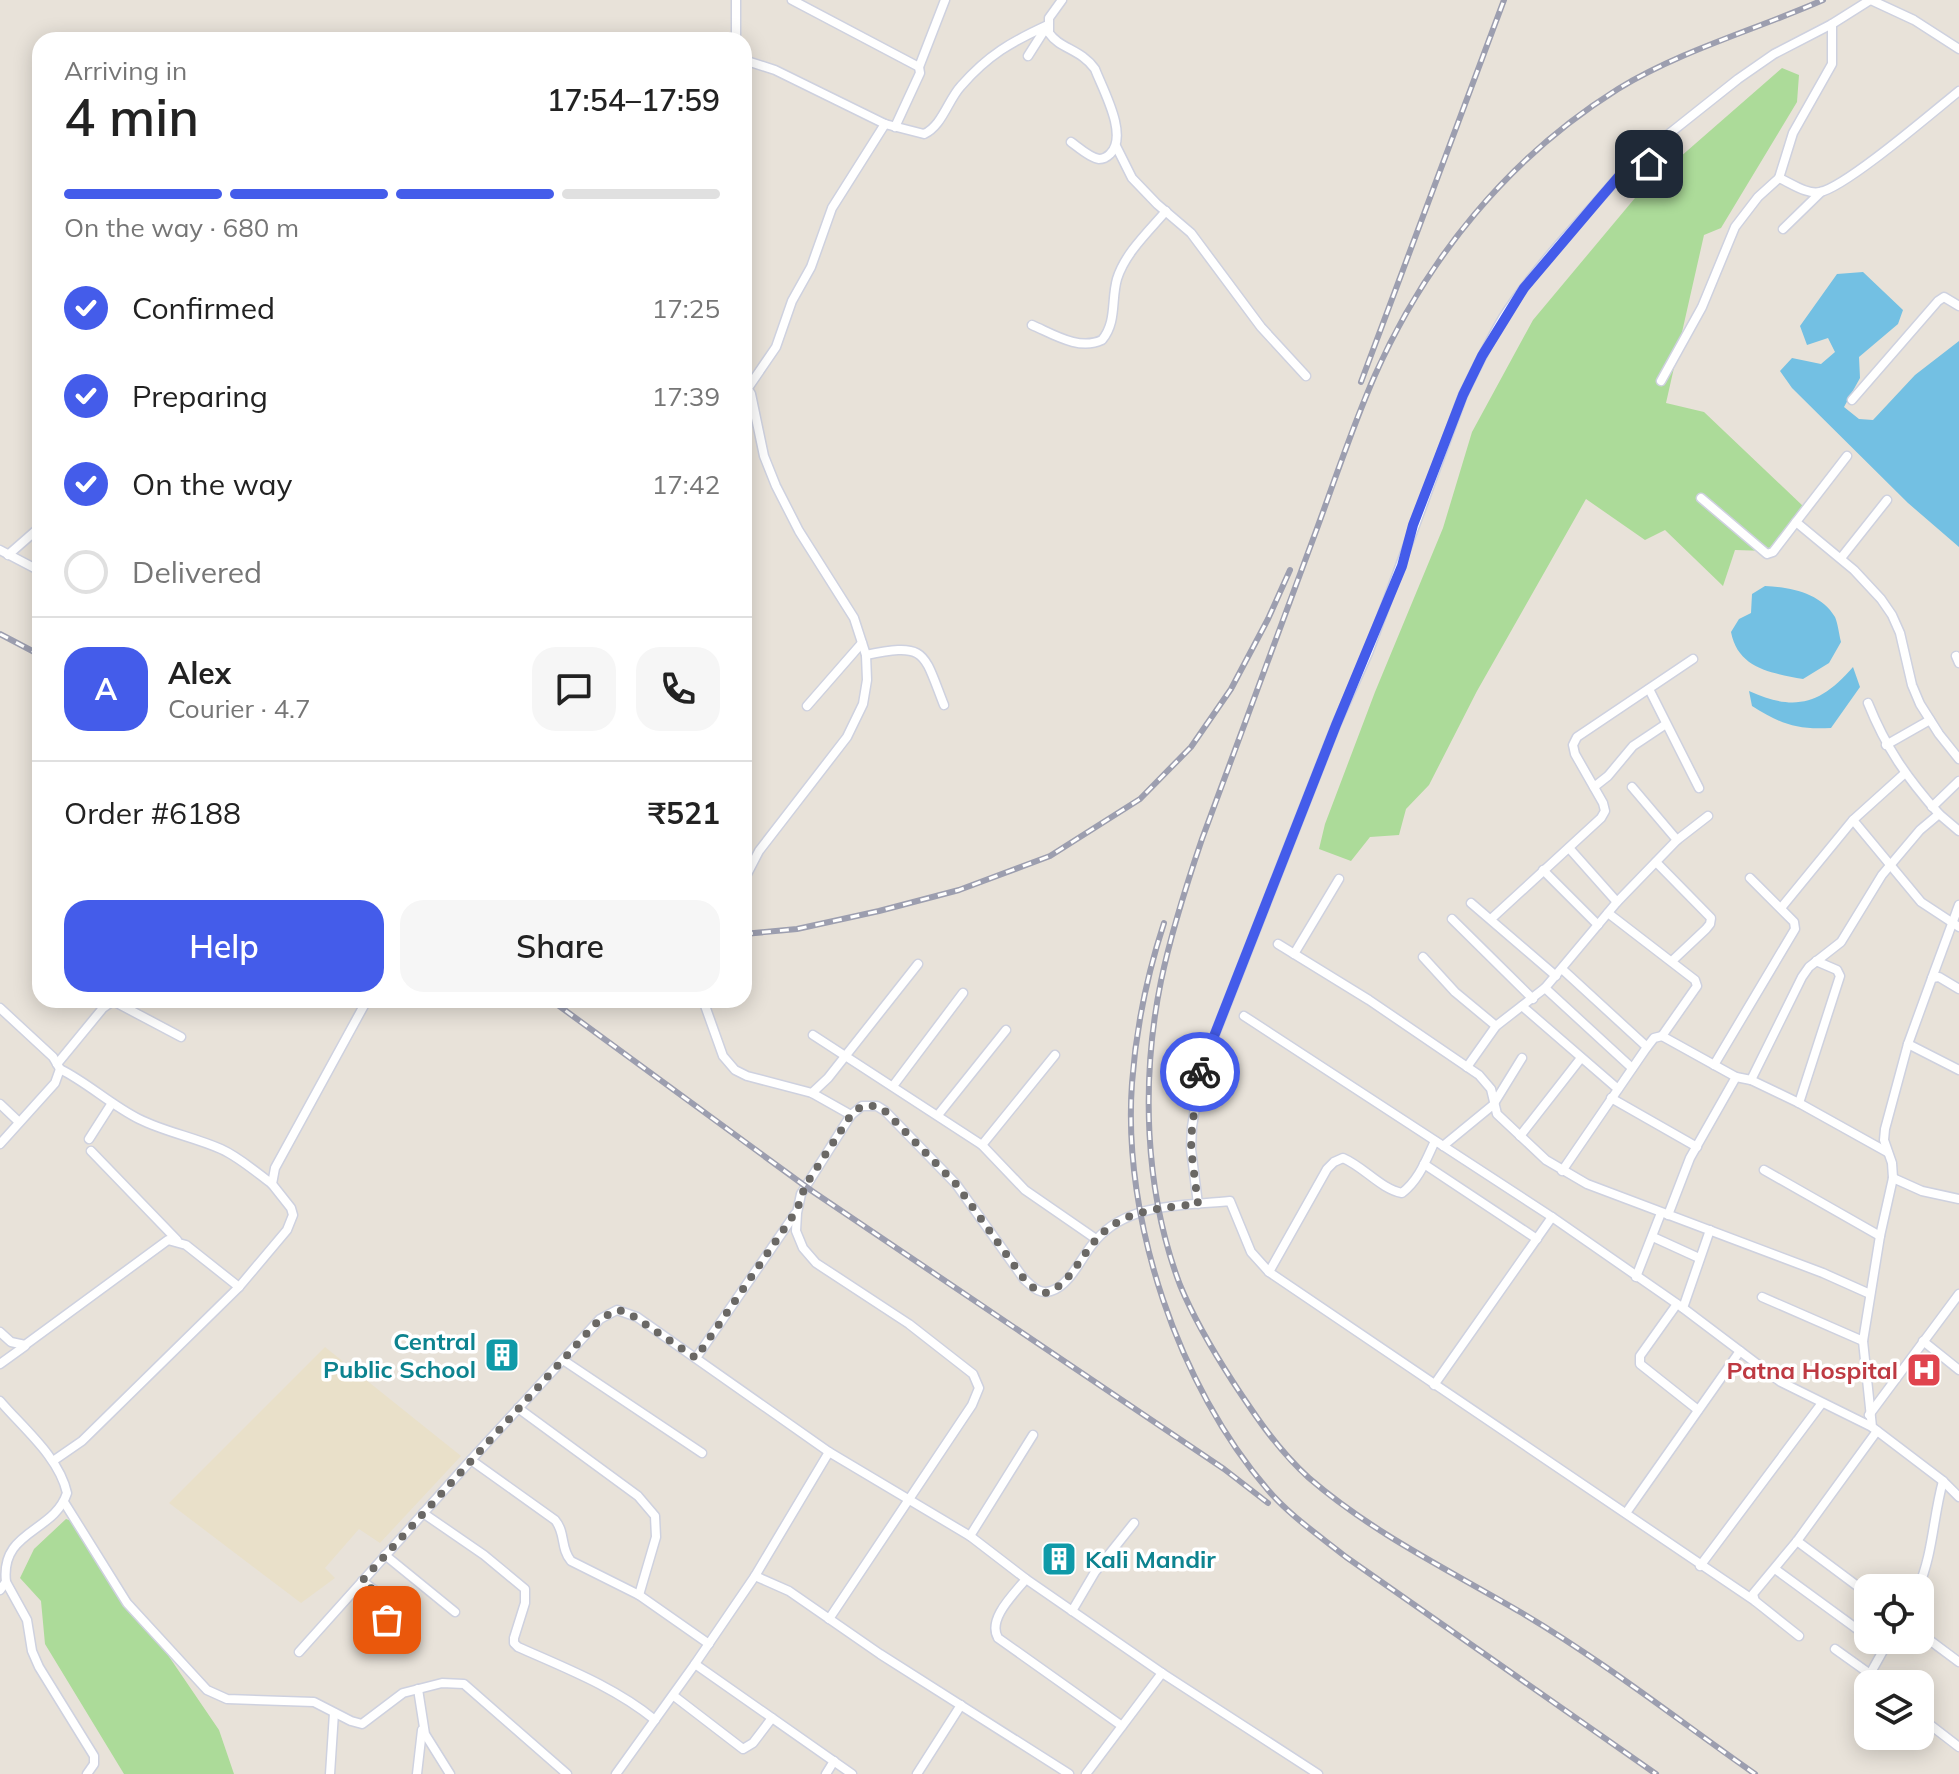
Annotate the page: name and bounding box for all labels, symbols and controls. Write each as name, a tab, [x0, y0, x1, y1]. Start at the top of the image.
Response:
text: Arriving in	[64, 54, 187, 87]
text: 17:54–17:59	[547, 81, 720, 119]
text: 4 min	[64, 84, 199, 149]
pin	[1615, 130, 1683, 198]
icon: home	[1627, 142, 1671, 186]
text: On the way · 680 m	[64, 211, 299, 244]
icon: check	[64, 286, 108, 330]
text: Confirmed	[132, 289, 275, 327]
text: 17:25	[652, 292, 720, 325]
icon: check	[64, 374, 108, 418]
text: Preparing	[132, 377, 268, 415]
text: 17:39	[652, 380, 720, 413]
icon: check	[64, 462, 108, 506]
text: On the way	[132, 465, 292, 503]
text: 17:42	[652, 468, 720, 501]
text: Delivered	[132, 553, 262, 591]
button: chat	[532, 647, 616, 731]
button: phone	[636, 647, 720, 731]
text: Alex	[168, 654, 231, 692]
text: A	[95, 670, 117, 708]
text: Courier · 4.7	[168, 692, 311, 725]
text: Order #6188	[64, 794, 241, 832]
text: ₹521	[648, 794, 720, 832]
button: Help	[64, 900, 384, 992]
button: Share	[400, 900, 720, 992]
courier	[1160, 1032, 1240, 1112]
icon: bike	[1178, 1050, 1222, 1094]
place label: Central Public School	[323, 1326, 476, 1384]
building icon: Central Public School	[483, 1336, 521, 1374]
hospital icon: Patna Hospital	[1905, 1351, 1943, 1389]
place label: Patna Hospital	[1726, 1355, 1898, 1385]
building icon: Kali Mandir	[1040, 1540, 1078, 1578]
place label: Kali Mandir	[1085, 1544, 1216, 1574]
map controls	[1854, 1574, 1934, 1750]
button: locate	[1854, 1574, 1934, 1654]
pin	[353, 1586, 421, 1654]
icon: bag	[365, 1598, 409, 1642]
button: layers	[1854, 1670, 1934, 1750]

